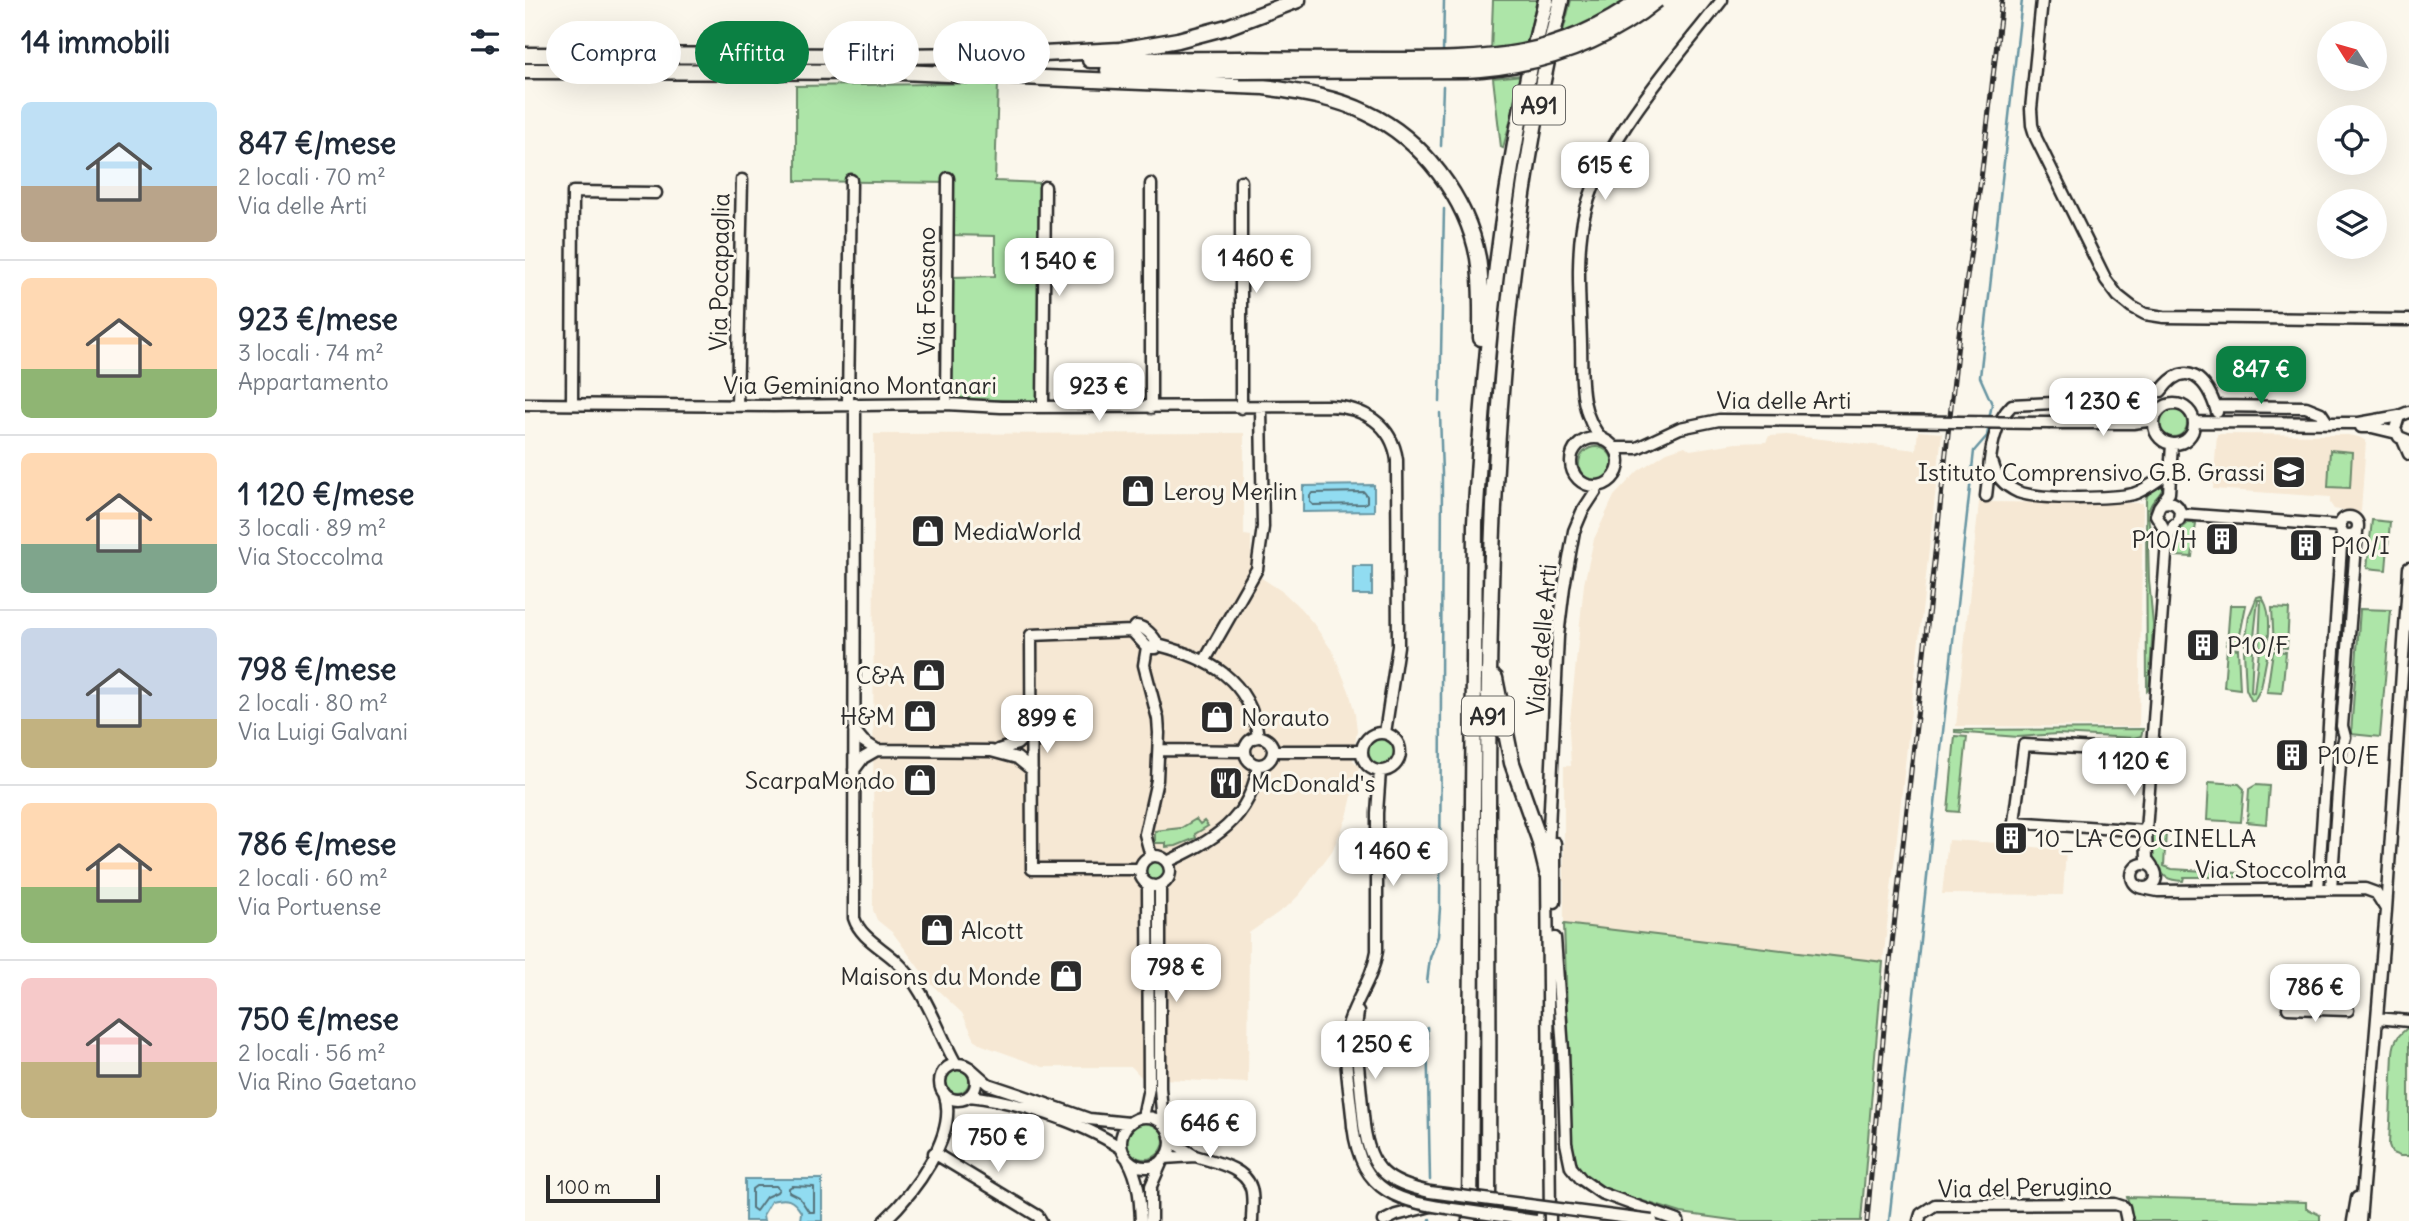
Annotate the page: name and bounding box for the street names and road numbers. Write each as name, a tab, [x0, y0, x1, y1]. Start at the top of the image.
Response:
road number: A91	[1513, 86, 1565, 124]
street label: Via Pocapaglia	[703, 193, 735, 351]
street label: Via Fossano	[911, 227, 941, 355]
street label: Via Geminiano Montanari	[723, 370, 997, 400]
street label: Via delle Arti	[1717, 385, 1851, 415]
street label: Viale delle Arti	[1519, 562, 1563, 718]
road number: A91	[1462, 696, 1514, 736]
street label: Via Stoccolma	[2195, 854, 2347, 884]
street label: Via del Perugino	[1938, 1170, 2112, 1204]

